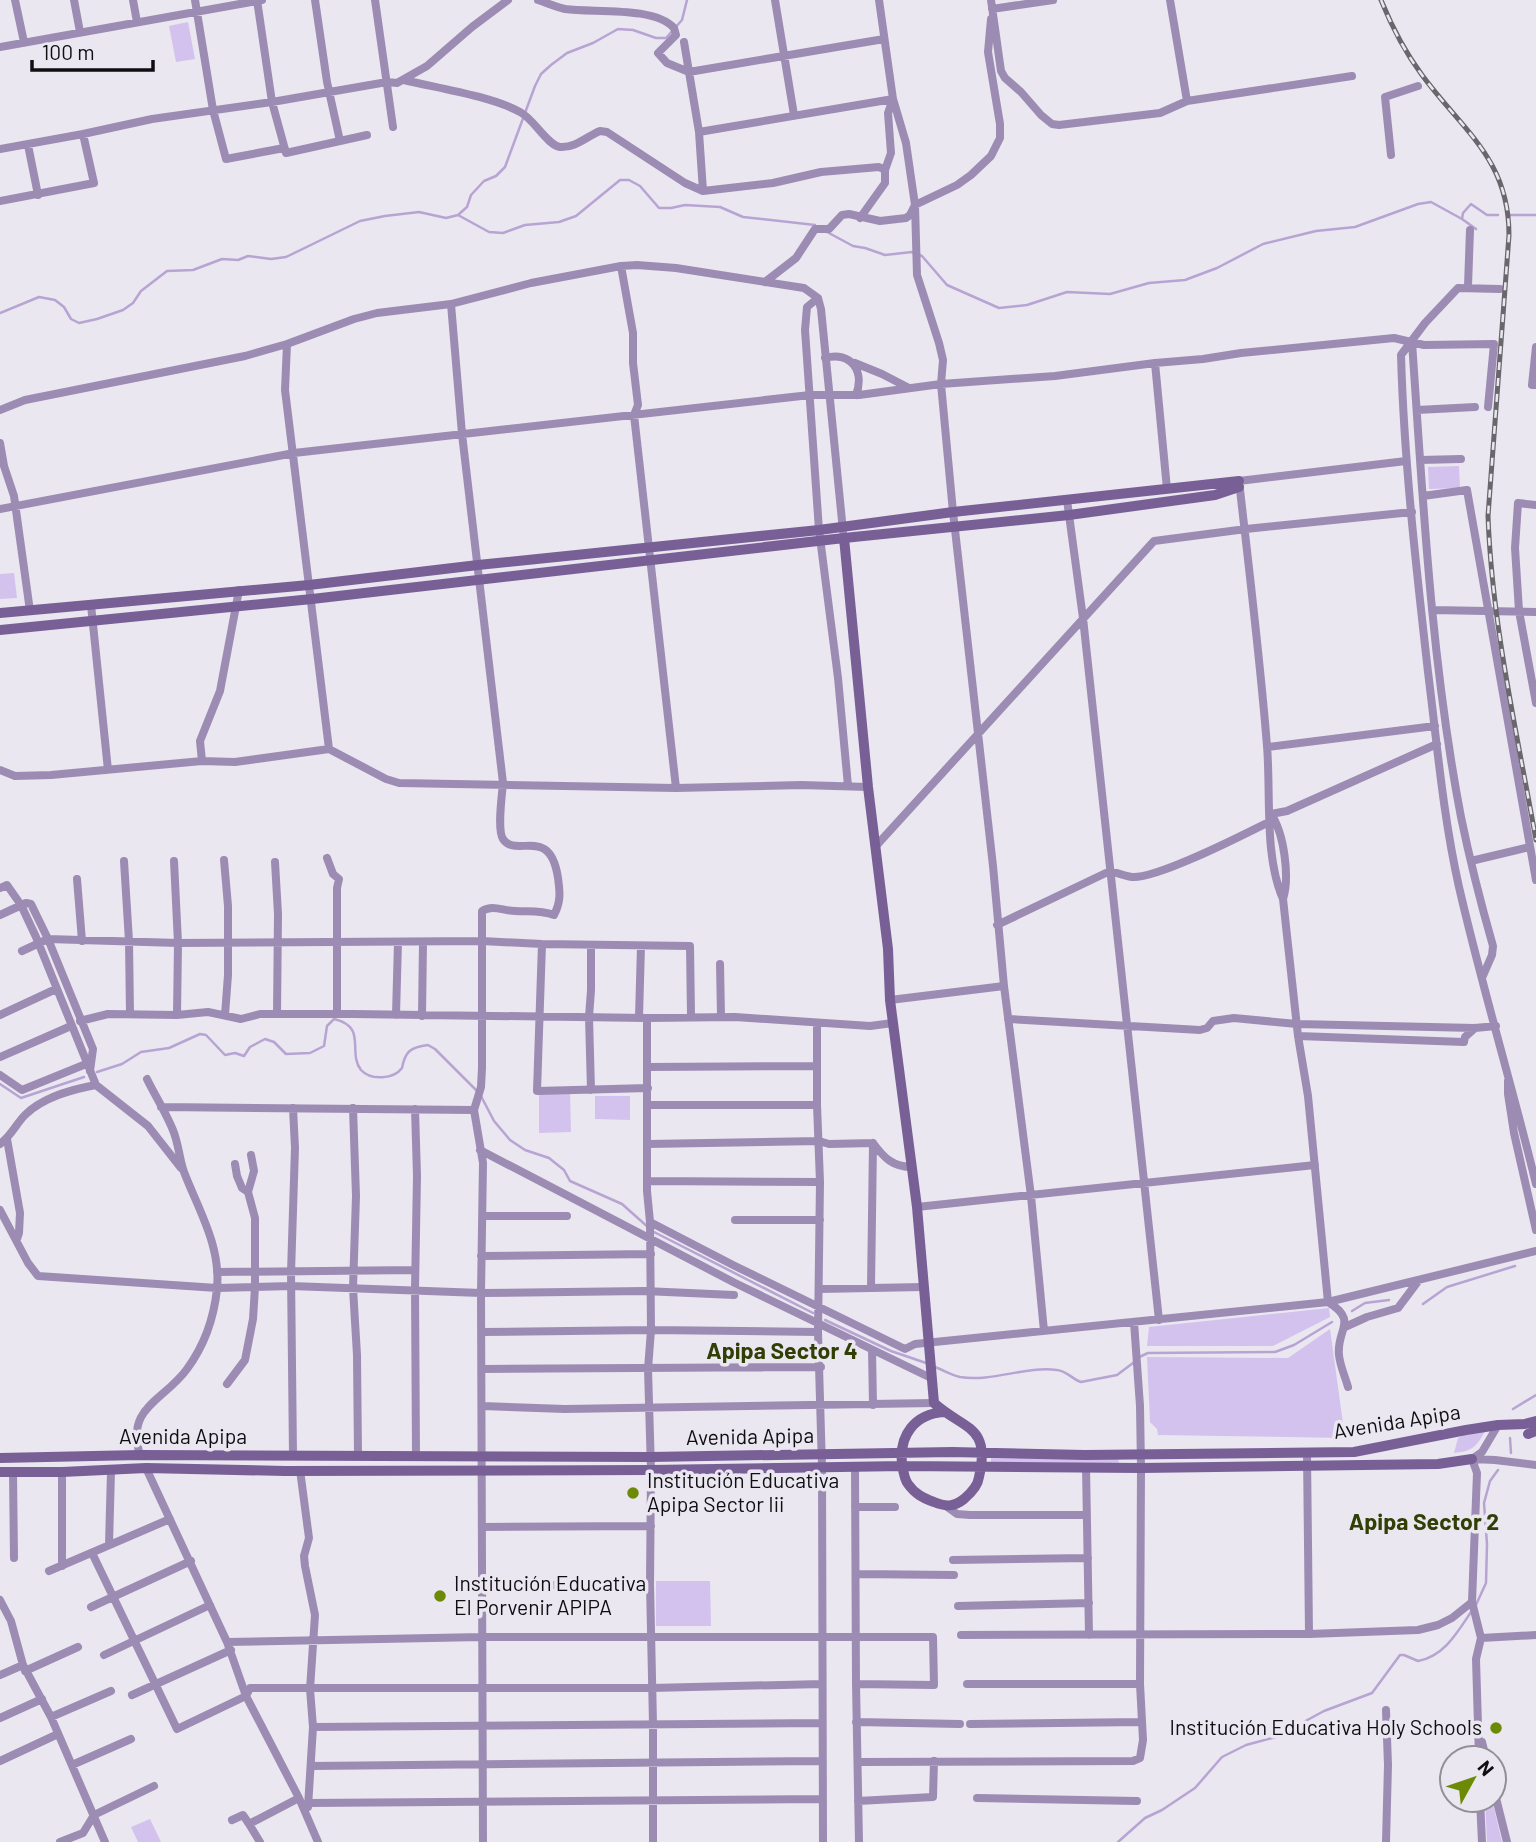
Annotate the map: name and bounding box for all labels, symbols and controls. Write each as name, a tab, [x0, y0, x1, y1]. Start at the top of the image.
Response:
scale bar	[32, 28, 152, 72]
text: 100 m	[42, 39, 95, 64]
district label: Apipa Sector 4	[706, 1336, 858, 1364]
street label: Avenida Apipa	[1332, 1398, 1462, 1443]
street label: Avenida Apipa	[686, 1422, 814, 1449]
street label: Avenida Apipa	[119, 1423, 247, 1448]
place label: Institución Educativa Apipa Sector Iii	[647, 1467, 839, 1516]
marker: Institución Educativa Apipa Sector Iii	[625, 1485, 641, 1501]
district label: Apipa Sector 2	[1349, 1507, 1499, 1535]
place label: Institución Educativa El Porvenir APIPA	[454, 1570, 646, 1619]
marker: Institución Educativa El Porvenir APIPA	[432, 1588, 448, 1604]
place label: Institución Educativa Holy Schools	[1169, 1714, 1482, 1739]
marker: Institución Educativa Holy Schools	[1488, 1720, 1504, 1736]
north arrow	[1438, 1744, 1508, 1814]
text: N	[1474, 1756, 1499, 1780]

